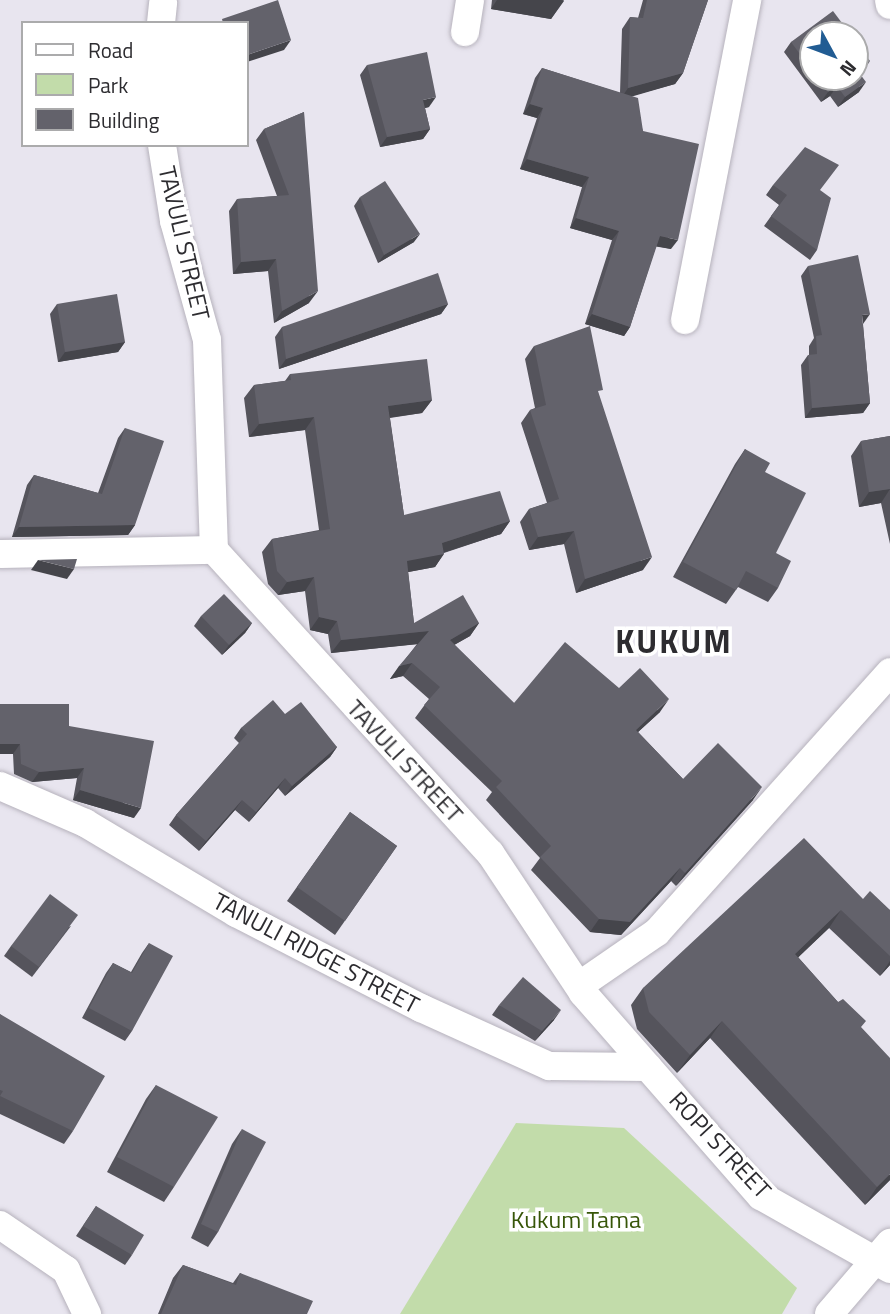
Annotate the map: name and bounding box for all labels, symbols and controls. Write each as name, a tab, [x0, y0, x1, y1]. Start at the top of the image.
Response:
legend	[21, 21, 248, 147]
north arrow	[799, 21, 869, 91]
text: Road	[88, 34, 133, 66]
text: N	[833, 54, 864, 83]
text: Park	[88, 69, 128, 101]
text: Building	[88, 104, 159, 136]
street label: TAVULI STREET	[152, 163, 216, 323]
district label: KUKUM	[616, 622, 732, 660]
street label: TAVULI STREET	[341, 694, 469, 828]
street label: TANULI RIDGE STREET	[208, 886, 424, 1020]
street label: ROPI STREET	[663, 1086, 777, 1204]
park label: Kukum Tama	[511, 1206, 641, 1234]

